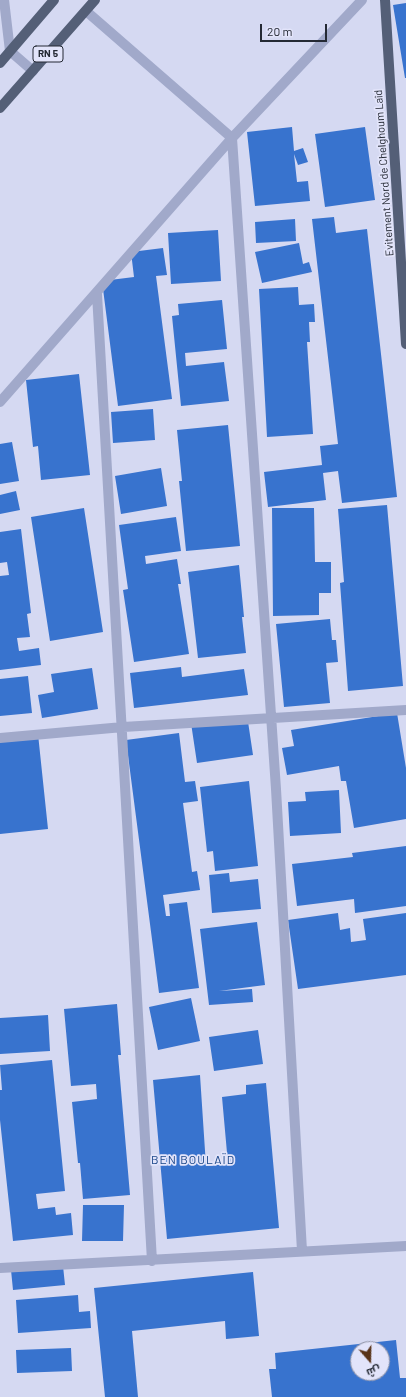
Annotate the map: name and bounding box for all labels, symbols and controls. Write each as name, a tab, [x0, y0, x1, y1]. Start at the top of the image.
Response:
scale bar	[262, 16, 329, 42]
text: 20 m	[267, 24, 293, 38]
road number: RN 5	[33, 46, 63, 62]
street label: Evitement Nord de Chelghoum Laîd	[372, 89, 396, 257]
district label: BEN BOULAÏD	[151, 1153, 235, 1167]
north arrow	[350, 1341, 390, 1381]
text: ش	[365, 1363, 383, 1380]

